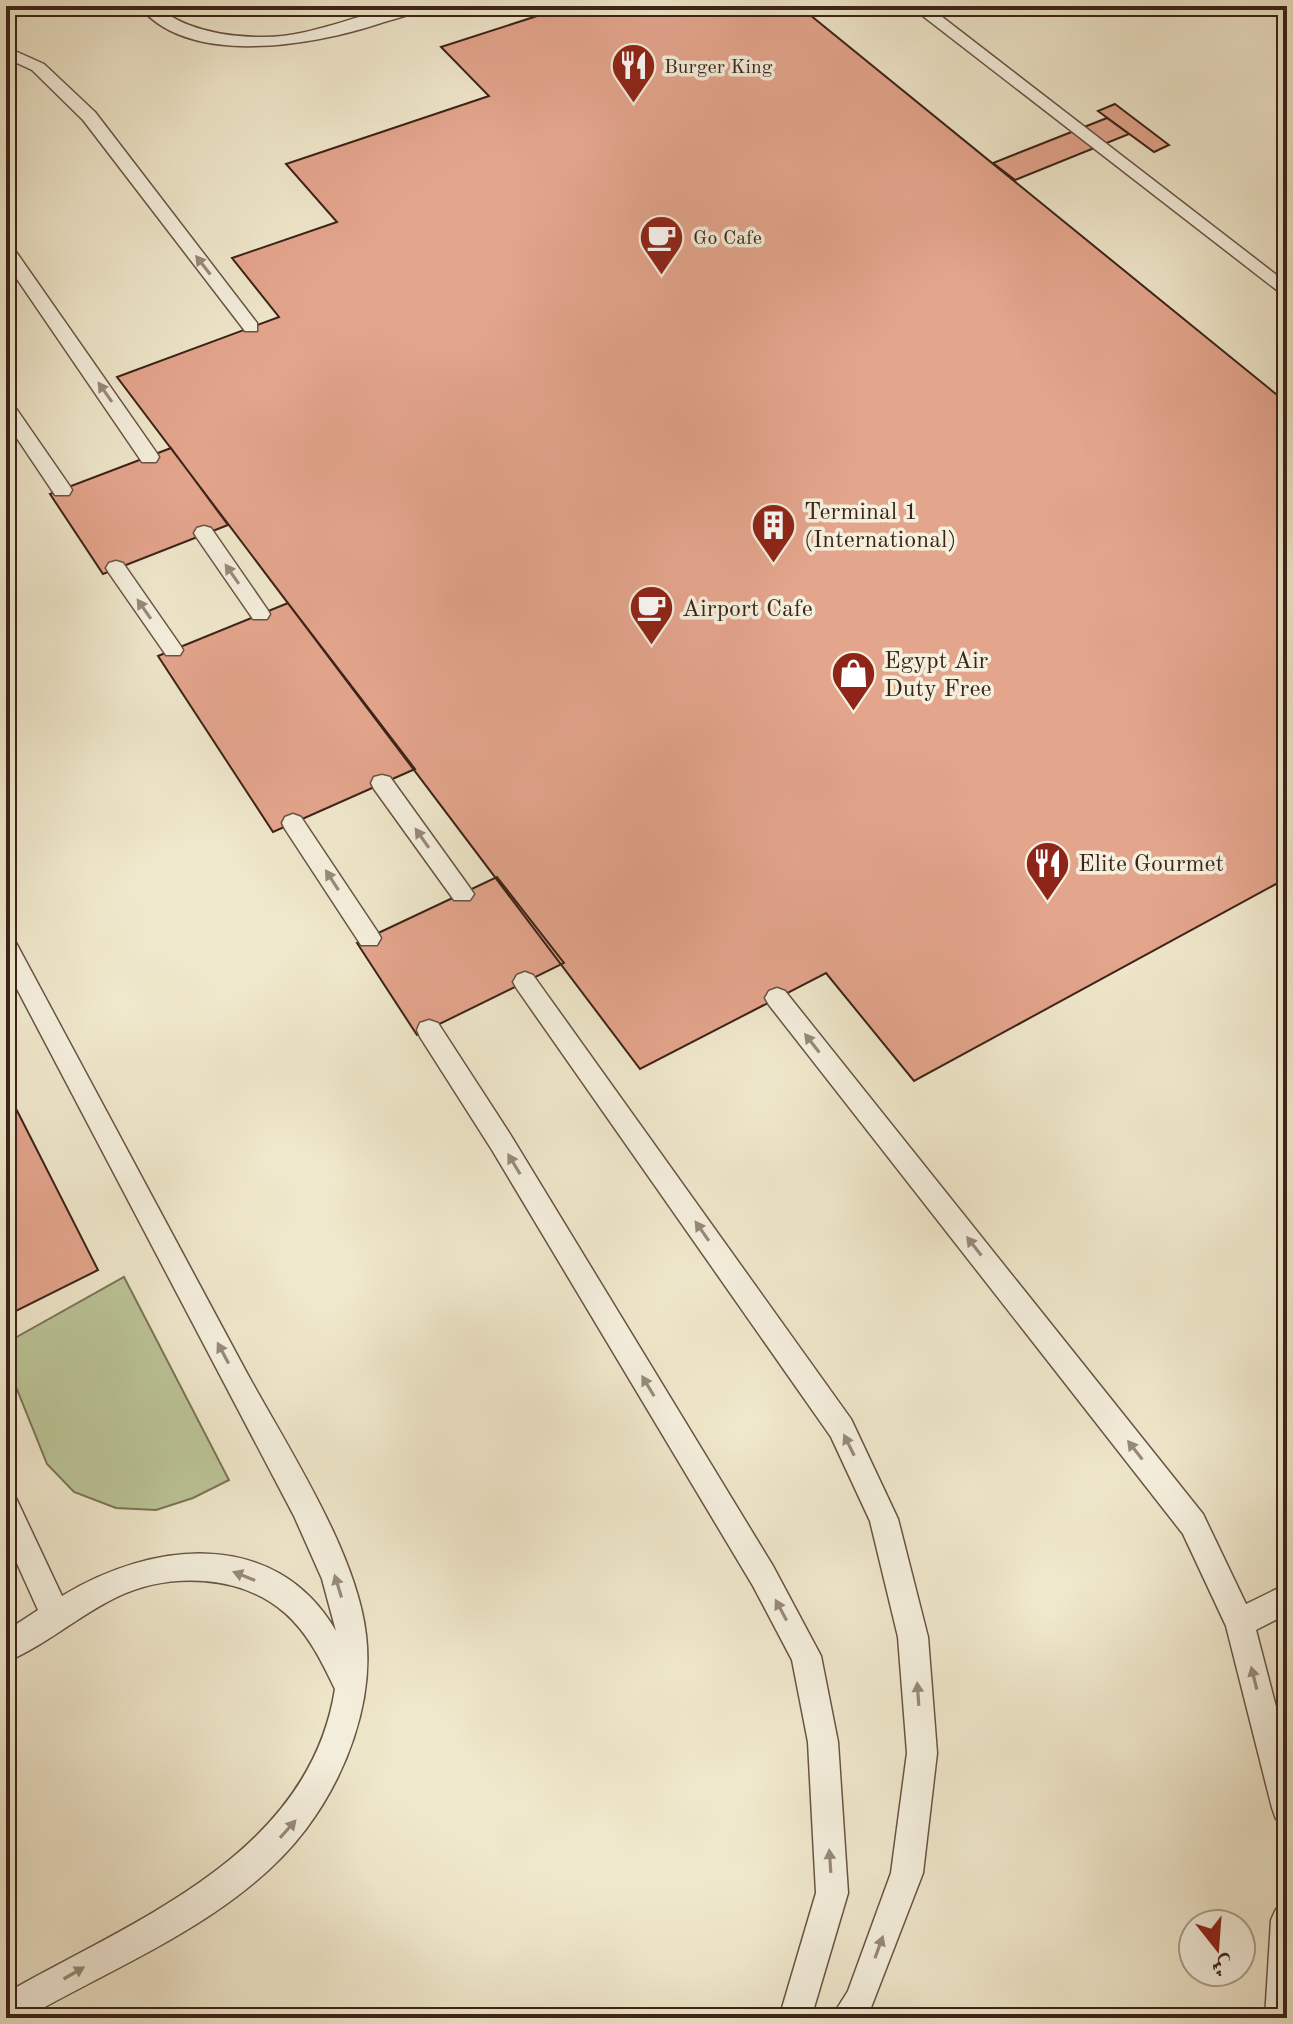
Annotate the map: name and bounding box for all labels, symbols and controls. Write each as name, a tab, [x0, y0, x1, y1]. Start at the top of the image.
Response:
restaurant icon: Burger King	[609, 42, 657, 105]
place label: Burger King	[664, 58, 773, 78]
cafe icon: Go Cafe	[638, 213, 686, 276]
place label: Go Cafe	[693, 229, 762, 249]
one-way arrow	[196, 255, 212, 275]
one-way arrow	[98, 382, 113, 403]
building icon: Terminal 1 (International)	[749, 501, 797, 564]
place label: Terminal 1 (International)	[804, 501, 956, 553]
one-way arrow	[225, 563, 240, 584]
cafe icon: Airport Cafe	[627, 584, 675, 647]
place label: Airport Cafe	[682, 598, 813, 622]
one-way arrow	[137, 599, 152, 620]
shop icon: Egypt Air Duty Free	[829, 650, 877, 713]
place label: Egypt Air Duty Free	[884, 650, 992, 702]
one-way arrow	[415, 828, 430, 849]
restaurant icon: Elite Gourmet	[1023, 839, 1071, 902]
place label: Elite Gourmet	[1078, 853, 1224, 877]
one-way arrow	[325, 869, 339, 891]
one-way arrow	[805, 1033, 821, 1053]
one-way arrow	[507, 1153, 521, 1175]
one-way arrow	[695, 1221, 710, 1242]
one-way arrow	[967, 1236, 983, 1256]
one-way arrow	[216, 1342, 230, 1365]
one-way arrow	[641, 1375, 655, 1397]
one-way arrow	[842, 1434, 856, 1457]
one-way arrow	[1128, 1440, 1144, 1460]
one-way arrow	[232, 1569, 256, 1582]
one-way arrow	[331, 1574, 344, 1598]
one-way arrow	[774, 1598, 788, 1621]
one-way arrow	[1248, 1665, 1260, 1690]
one-way arrow	[911, 1681, 924, 1706]
one-way arrow	[279, 1819, 297, 1838]
one-way arrow	[823, 1848, 836, 1873]
north arrow	[1177, 1908, 1257, 1988]
one-way arrow	[873, 1935, 886, 1959]
text: ش	[1209, 1952, 1236, 1979]
one-way arrow	[62, 1966, 85, 1980]

